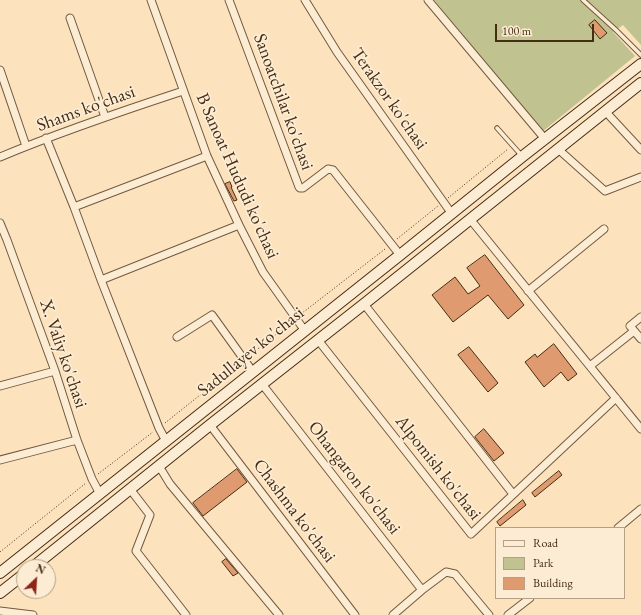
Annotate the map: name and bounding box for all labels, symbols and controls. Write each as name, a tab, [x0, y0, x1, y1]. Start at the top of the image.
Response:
scale bar	[497, 16, 596, 42]
text: 100 m	[502, 23, 531, 39]
street label: Sanoatchilar ko'chasi	[248, 31, 318, 173]
street label: Terakzor ko'chasi	[346, 44, 432, 154]
street label: Shams ko'chasi	[34, 81, 138, 137]
street label: B Sanoat Hududi ko'chasi	[191, 90, 283, 262]
street label: X. Valiy ko'chasi	[34, 297, 92, 411]
street label: Sadullayev ko'chasi	[193, 302, 309, 402]
street label: Alpomish ko'chasi	[390, 411, 486, 525]
street label: Ohangaron ko'chasi	[303, 417, 405, 539]
street label: Chashma ko'chasi	[248, 455, 340, 567]
legend	[495, 527, 625, 599]
text: Road	[533, 535, 558, 551]
text: Park	[533, 555, 553, 571]
north arrow	[16, 559, 56, 599]
text: N	[34, 561, 48, 577]
text: Building	[533, 575, 573, 591]

